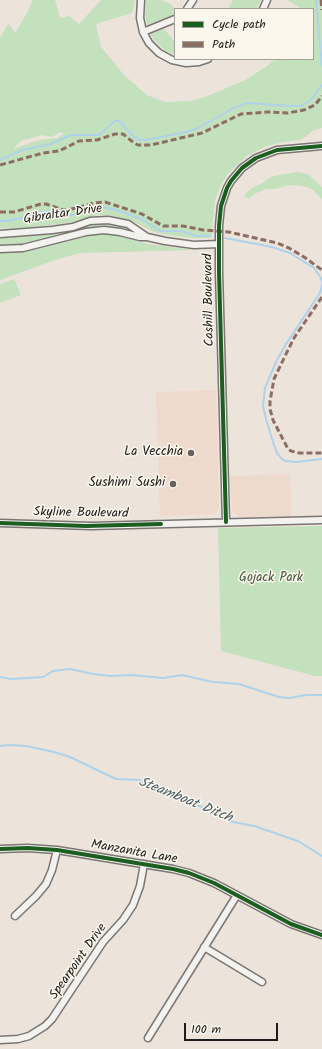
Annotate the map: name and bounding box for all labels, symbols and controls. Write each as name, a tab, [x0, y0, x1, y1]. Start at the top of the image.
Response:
legend	[174, 8, 314, 60]
text: Cycle path	[212, 15, 266, 34]
text: Path	[212, 35, 235, 54]
street label: Gibraltar Drive	[23, 202, 103, 228]
street label: Cashill Boulevard	[201, 253, 219, 347]
place label: La Vecchia	[124, 445, 183, 461]
marker: La Vecchia	[186, 448, 196, 458]
place label: Sushimi Sushi	[89, 476, 165, 492]
marker: Sushimi Sushi	[168, 479, 178, 489]
street label: Skyline Boulevard	[33, 505, 129, 523]
park label: Gojack Park	[239, 571, 303, 587]
water label: Steamboat Ditch	[136, 775, 234, 827]
street label: Manzanita Lane	[90, 838, 178, 868]
street label: Spearpoint Drive	[47, 921, 111, 1003]
scale bar	[186, 1015, 280, 1041]
text: 100 m	[191, 1020, 221, 1039]

